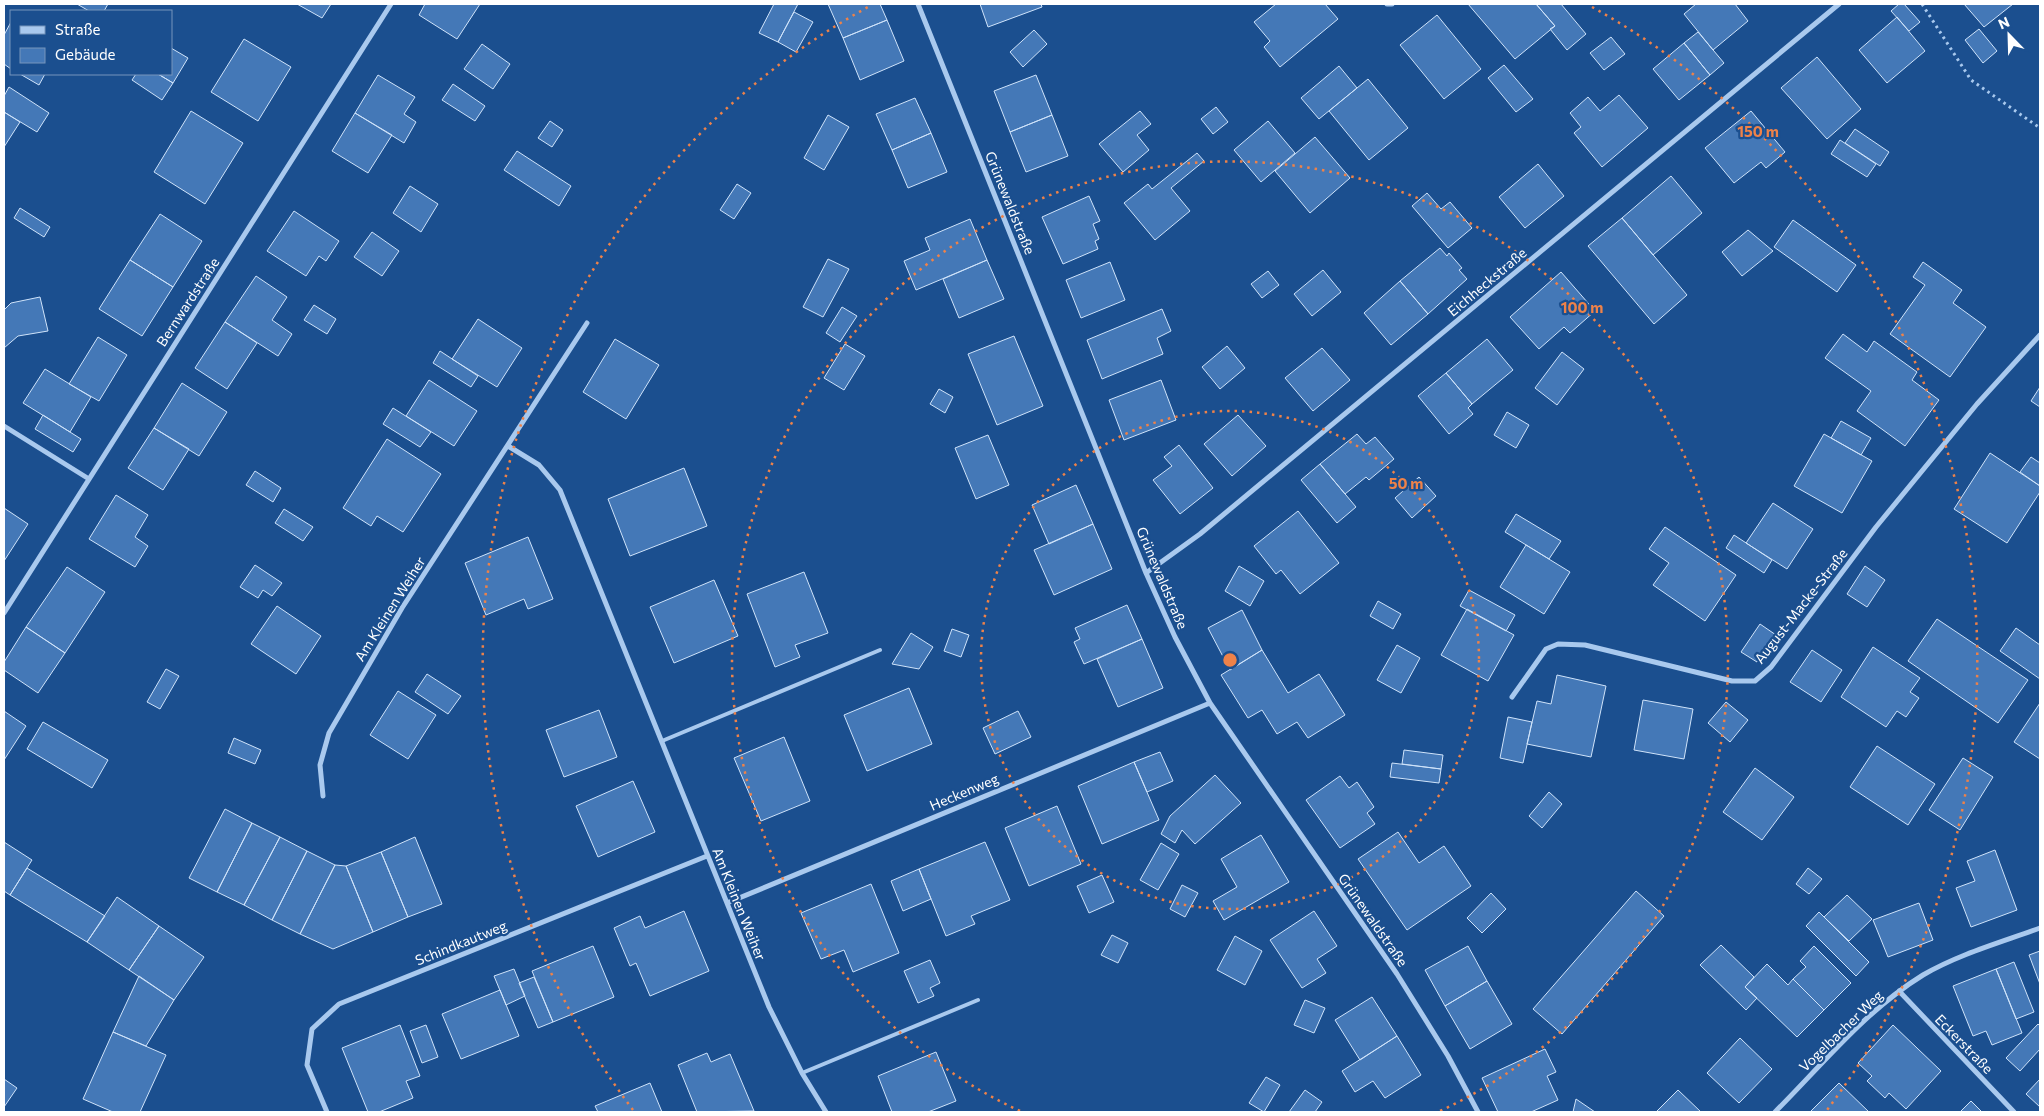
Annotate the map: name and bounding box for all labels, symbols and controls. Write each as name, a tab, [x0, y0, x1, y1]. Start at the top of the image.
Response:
legend	[10, 10, 172, 75]
north arrow	[1984, 10, 2034, 60]
text: N	[1996, 13, 2012, 32]
text: Straße	[55, 20, 101, 38]
text: Gebäude	[55, 45, 116, 63]
text: 150 m	[1737, 122, 1779, 140]
street label: Grünewaldstraße	[982, 149, 1039, 257]
street label: Eichheckstraße	[1444, 244, 1529, 319]
street label: Bernwardstraße	[153, 254, 223, 349]
text: 100 m	[1561, 298, 1603, 316]
text: 50 m	[1389, 474, 1423, 492]
street label: Grünewaldstraße	[1133, 524, 1192, 632]
street label: August-Macke-Straße	[1750, 545, 1851, 667]
street label: Am Kleinen Weiher	[351, 553, 429, 664]
centre of rings	[1221, 651, 1239, 669]
street label: Heckenweg	[927, 769, 1001, 814]
street label: Am Kleinen Weiher	[709, 845, 770, 963]
street label: Grünewaldstraße	[1335, 870, 1412, 970]
street label: Schindkautweg	[413, 916, 509, 969]
street label: Vogelbacher Weg	[1795, 986, 1886, 1075]
street label: Eckerstraße	[1932, 1010, 1997, 1077]

